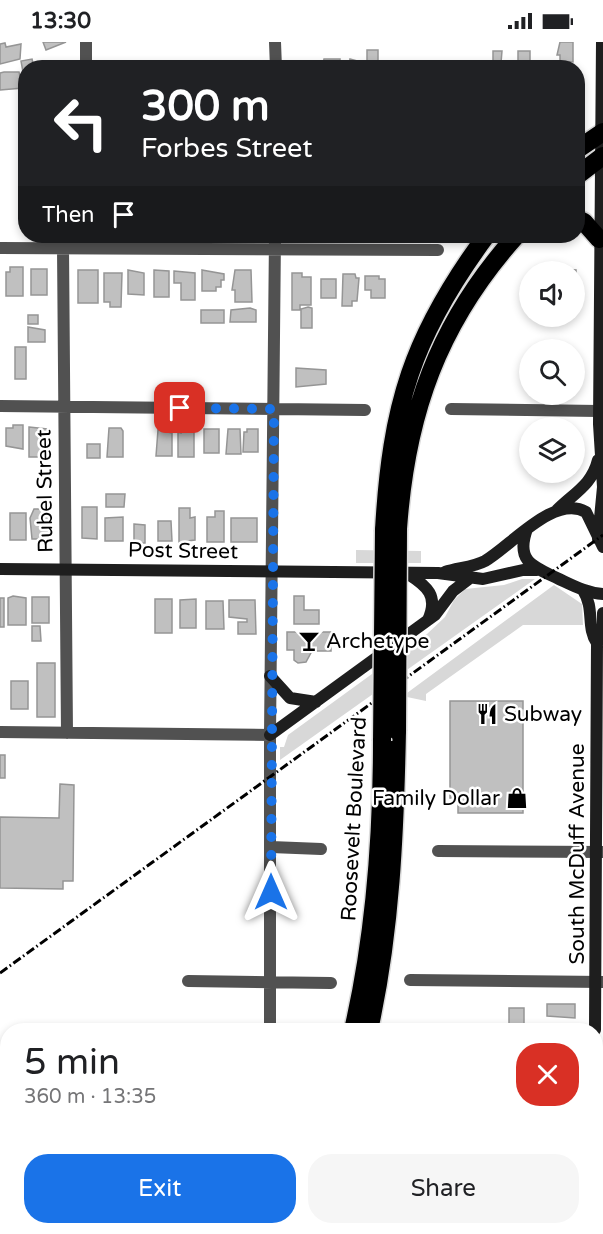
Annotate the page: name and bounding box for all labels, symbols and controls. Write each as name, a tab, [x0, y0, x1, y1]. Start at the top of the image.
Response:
text: 13:30	[30, 8, 91, 34]
text: 300 m	[141, 81, 270, 132]
icon: left	[42, 84, 120, 162]
text: Forbes Street	[141, 132, 313, 165]
icon: arrive	[107, 198, 140, 231]
text: Then	[42, 202, 95, 228]
map controls	[519, 261, 585, 483]
button: sound	[519, 261, 585, 327]
button: search	[519, 339, 585, 405]
pin	[154, 382, 205, 433]
icon: arrive	[163, 391, 196, 424]
button: layers	[519, 417, 585, 483]
street label: Rubel Street	[31, 429, 59, 553]
street label: Post Street	[128, 538, 238, 564]
bar icon: Archetype	[297, 629, 321, 653]
place label: Archetype	[326, 629, 430, 654]
restaurant icon: Subway	[475, 702, 499, 726]
place label: Subway	[504, 702, 582, 727]
street label: Roosevelt Boulevard	[336, 716, 372, 922]
street label: South McDuff Avenue	[565, 743, 590, 965]
place label: Family Dollar	[372, 786, 500, 811]
shop icon: Family Dollar	[505, 786, 529, 810]
position arrow	[239, 860, 303, 924]
text: 5 min	[24, 1041, 120, 1084]
button: close	[516, 1043, 579, 1106]
text: 360 m · 13:35	[24, 1085, 156, 1109]
button: Exit	[24, 1154, 296, 1223]
button: Share	[308, 1154, 579, 1223]

